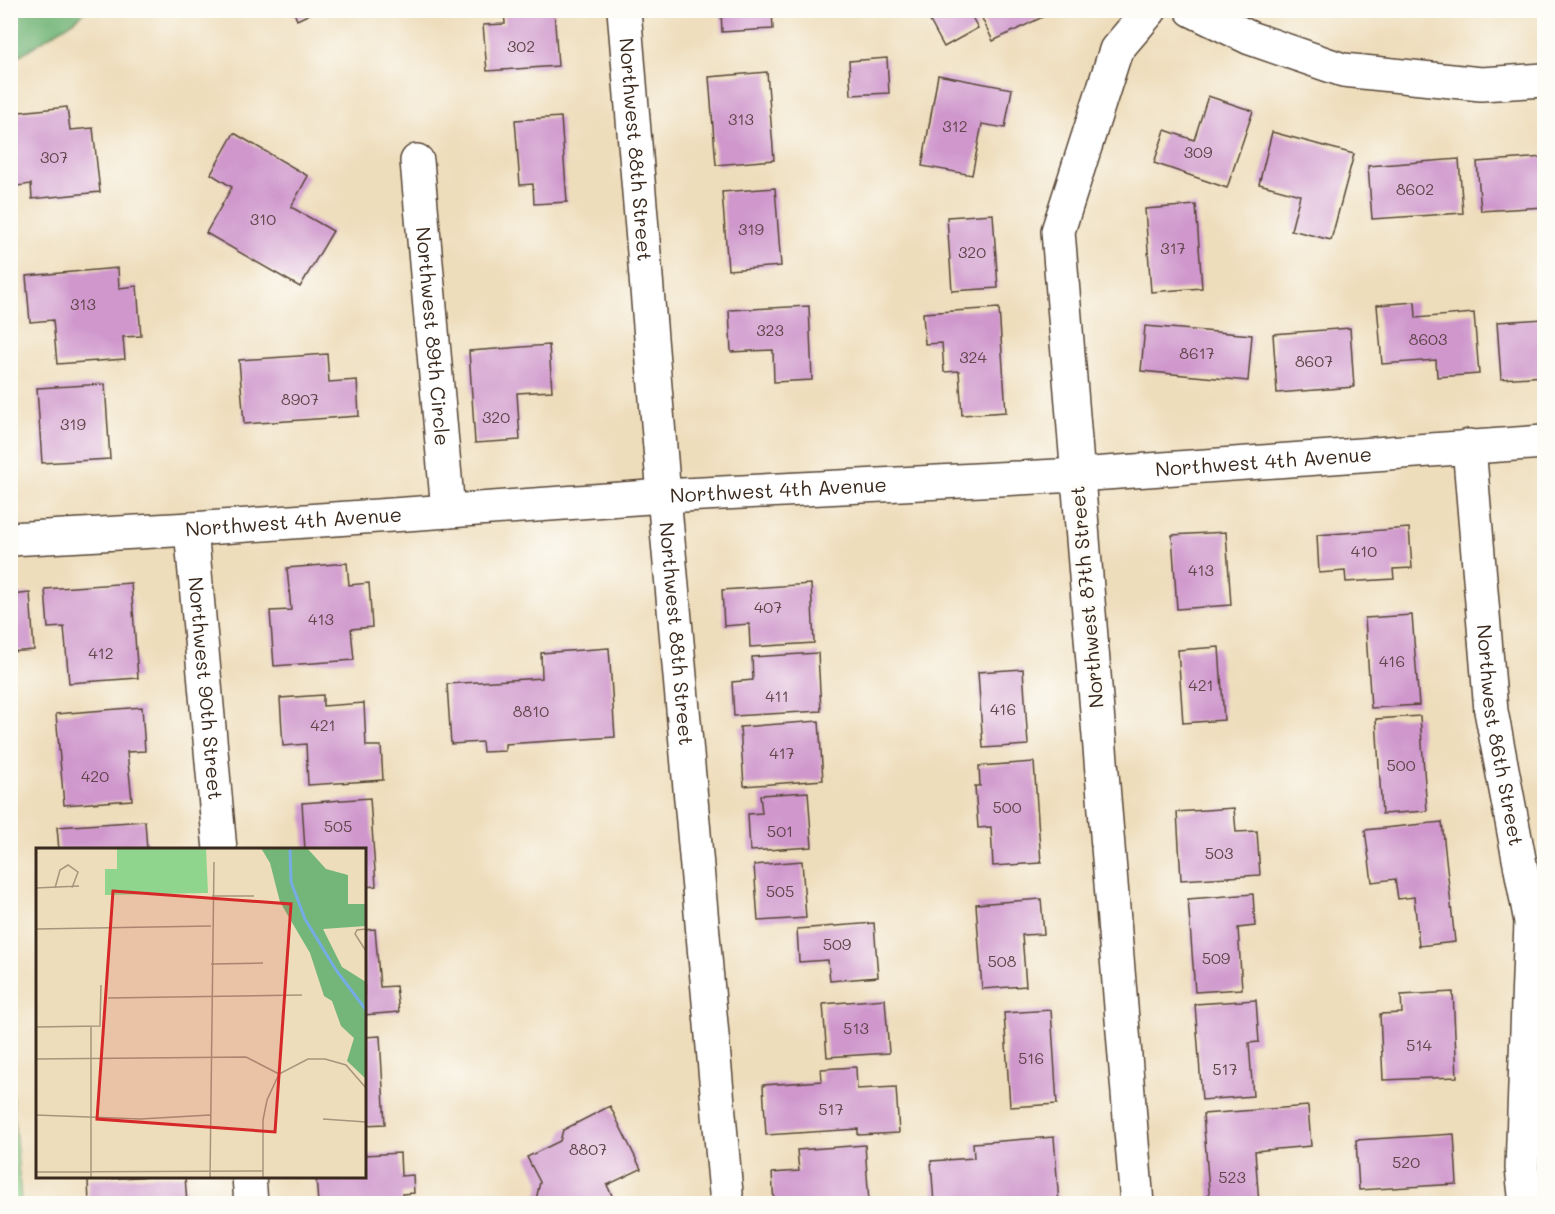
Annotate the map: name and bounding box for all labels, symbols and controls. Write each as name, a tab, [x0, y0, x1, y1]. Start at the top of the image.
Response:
house number: 302	[507, 35, 535, 56]
street label: Northwest 88th Street	[614, 37, 659, 262]
house number: 313	[728, 108, 754, 129]
house number: 312	[942, 115, 968, 136]
house number: 309	[1184, 141, 1212, 162]
house number: 307	[40, 146, 68, 167]
house number: 8602	[1396, 178, 1434, 199]
house number: 310	[250, 208, 276, 229]
house number: 319	[738, 218, 764, 239]
street label: Northwest 89th Circle	[411, 226, 456, 447]
house number: 317	[1160, 237, 1186, 258]
house number: 320	[958, 241, 986, 262]
house number: 313	[70, 293, 96, 314]
house number: 323	[756, 319, 784, 340]
house number: 8603	[1409, 328, 1447, 349]
house number: 8617	[1179, 342, 1215, 363]
house number: 324	[959, 346, 987, 367]
house number: 8607	[1295, 350, 1333, 371]
house number: 8907	[281, 388, 319, 409]
house number: 320	[482, 406, 510, 427]
house number: 319	[60, 413, 86, 434]
street label: Northwest 4th Avenue	[1154, 440, 1373, 481]
street label: Northwest 4th Avenue	[669, 471, 887, 508]
street label: Northwest 87th Street	[1063, 485, 1109, 709]
street label: Northwest 4th Avenue	[184, 500, 403, 541]
street label: Northwest 88th Street	[654, 521, 700, 746]
house number: 410	[1351, 540, 1377, 561]
house number: 413	[1188, 559, 1214, 580]
street label: Northwest 90th Street	[183, 576, 229, 801]
house number: 407	[754, 596, 782, 617]
house number: 413	[308, 608, 334, 629]
street label: Northwest 86th Street	[1472, 623, 1530, 848]
house number: 412	[88, 642, 114, 663]
house number: 416	[1379, 650, 1405, 671]
house number: 421	[1188, 674, 1214, 695]
house number: 411	[765, 685, 789, 706]
house number: 416	[990, 698, 1016, 719]
house number: 8810	[513, 700, 549, 721]
house number: 421	[310, 714, 336, 735]
house number: 417	[769, 742, 795, 763]
house number: 500	[1386, 754, 1416, 775]
house number: 420	[81, 765, 109, 786]
house number: 500	[992, 796, 1022, 817]
house number: 505	[324, 815, 352, 836]
house number: 501	[767, 820, 793, 841]
house number: 503	[1205, 842, 1233, 863]
inset map	[36, 848, 366, 1178]
house number: 505	[766, 880, 794, 901]
house number: 509	[823, 933, 851, 954]
house number: 509	[1202, 947, 1230, 968]
house number: 508	[988, 950, 1017, 971]
house number: 513	[843, 1017, 869, 1038]
house number: 514	[1406, 1034, 1433, 1055]
house number: 516	[1018, 1047, 1044, 1068]
house number: 517	[1212, 1058, 1238, 1079]
house number: 517	[818, 1098, 844, 1119]
house number: 8807	[569, 1138, 607, 1159]
house number: 520	[1392, 1151, 1420, 1172]
house number: 523	[1218, 1166, 1246, 1187]

